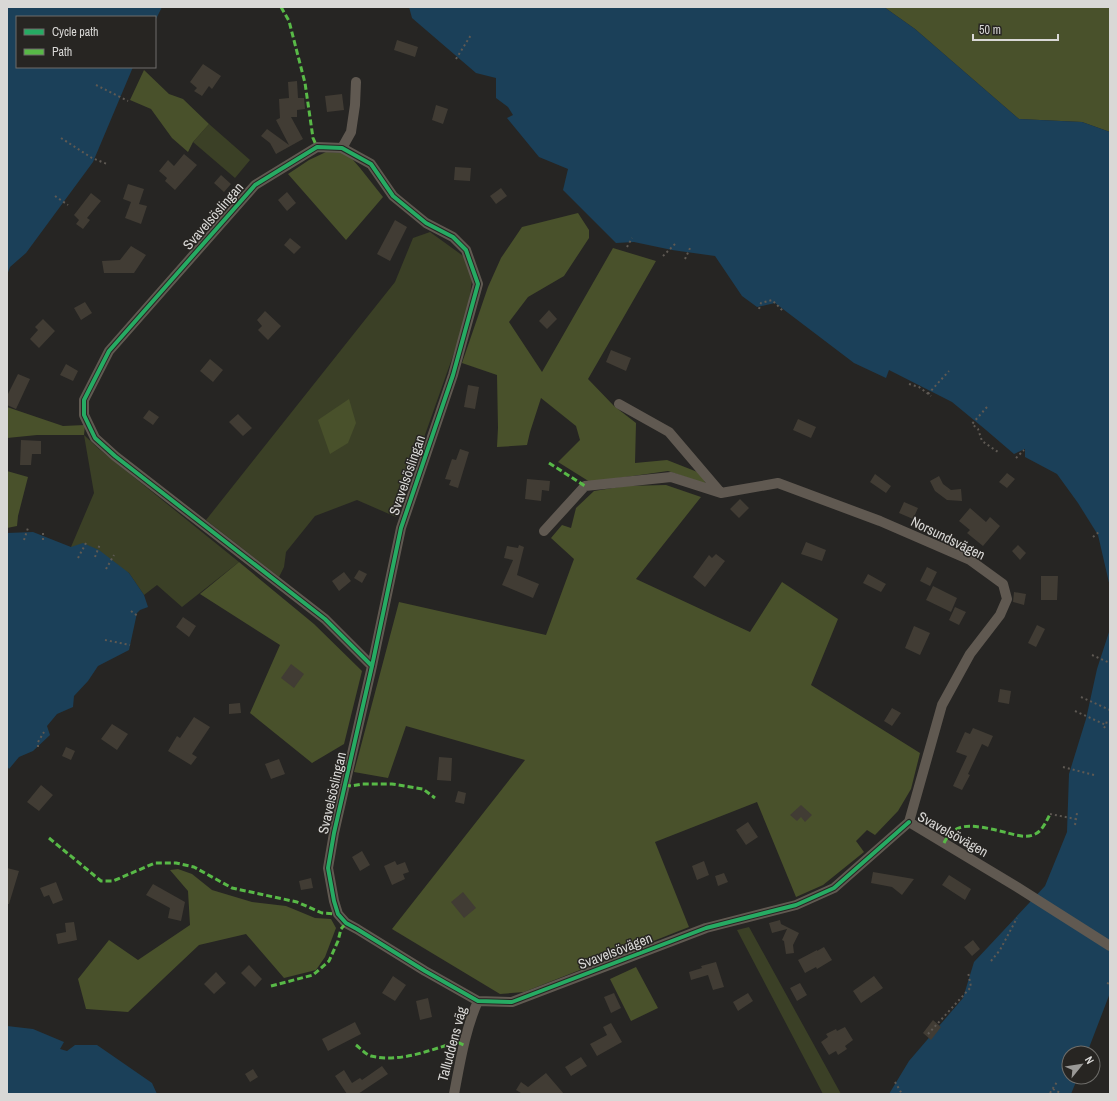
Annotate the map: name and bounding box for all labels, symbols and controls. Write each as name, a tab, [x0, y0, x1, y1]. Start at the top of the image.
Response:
legend	[16, 16, 156, 68]
scale bar	[973, 16, 1058, 42]
text: 50 m	[979, 22, 1001, 38]
text: Cycle path	[52, 24, 99, 40]
text: Path	[52, 44, 72, 60]
street label: Svavelsöslingan	[179, 179, 247, 253]
street label: Svavelsöslingan	[385, 433, 429, 517]
street label: Norsundsvägen	[908, 512, 988, 564]
street label: Svavelsöslingan	[314, 750, 350, 836]
street label: Svavelsövägen	[915, 807, 991, 861]
street label: Svavelsövägen	[575, 929, 655, 973]
street label: Talluddens väg	[433, 1004, 471, 1083]
north arrow	[1061, 1045, 1101, 1085]
text: N	[1082, 1054, 1097, 1066]

